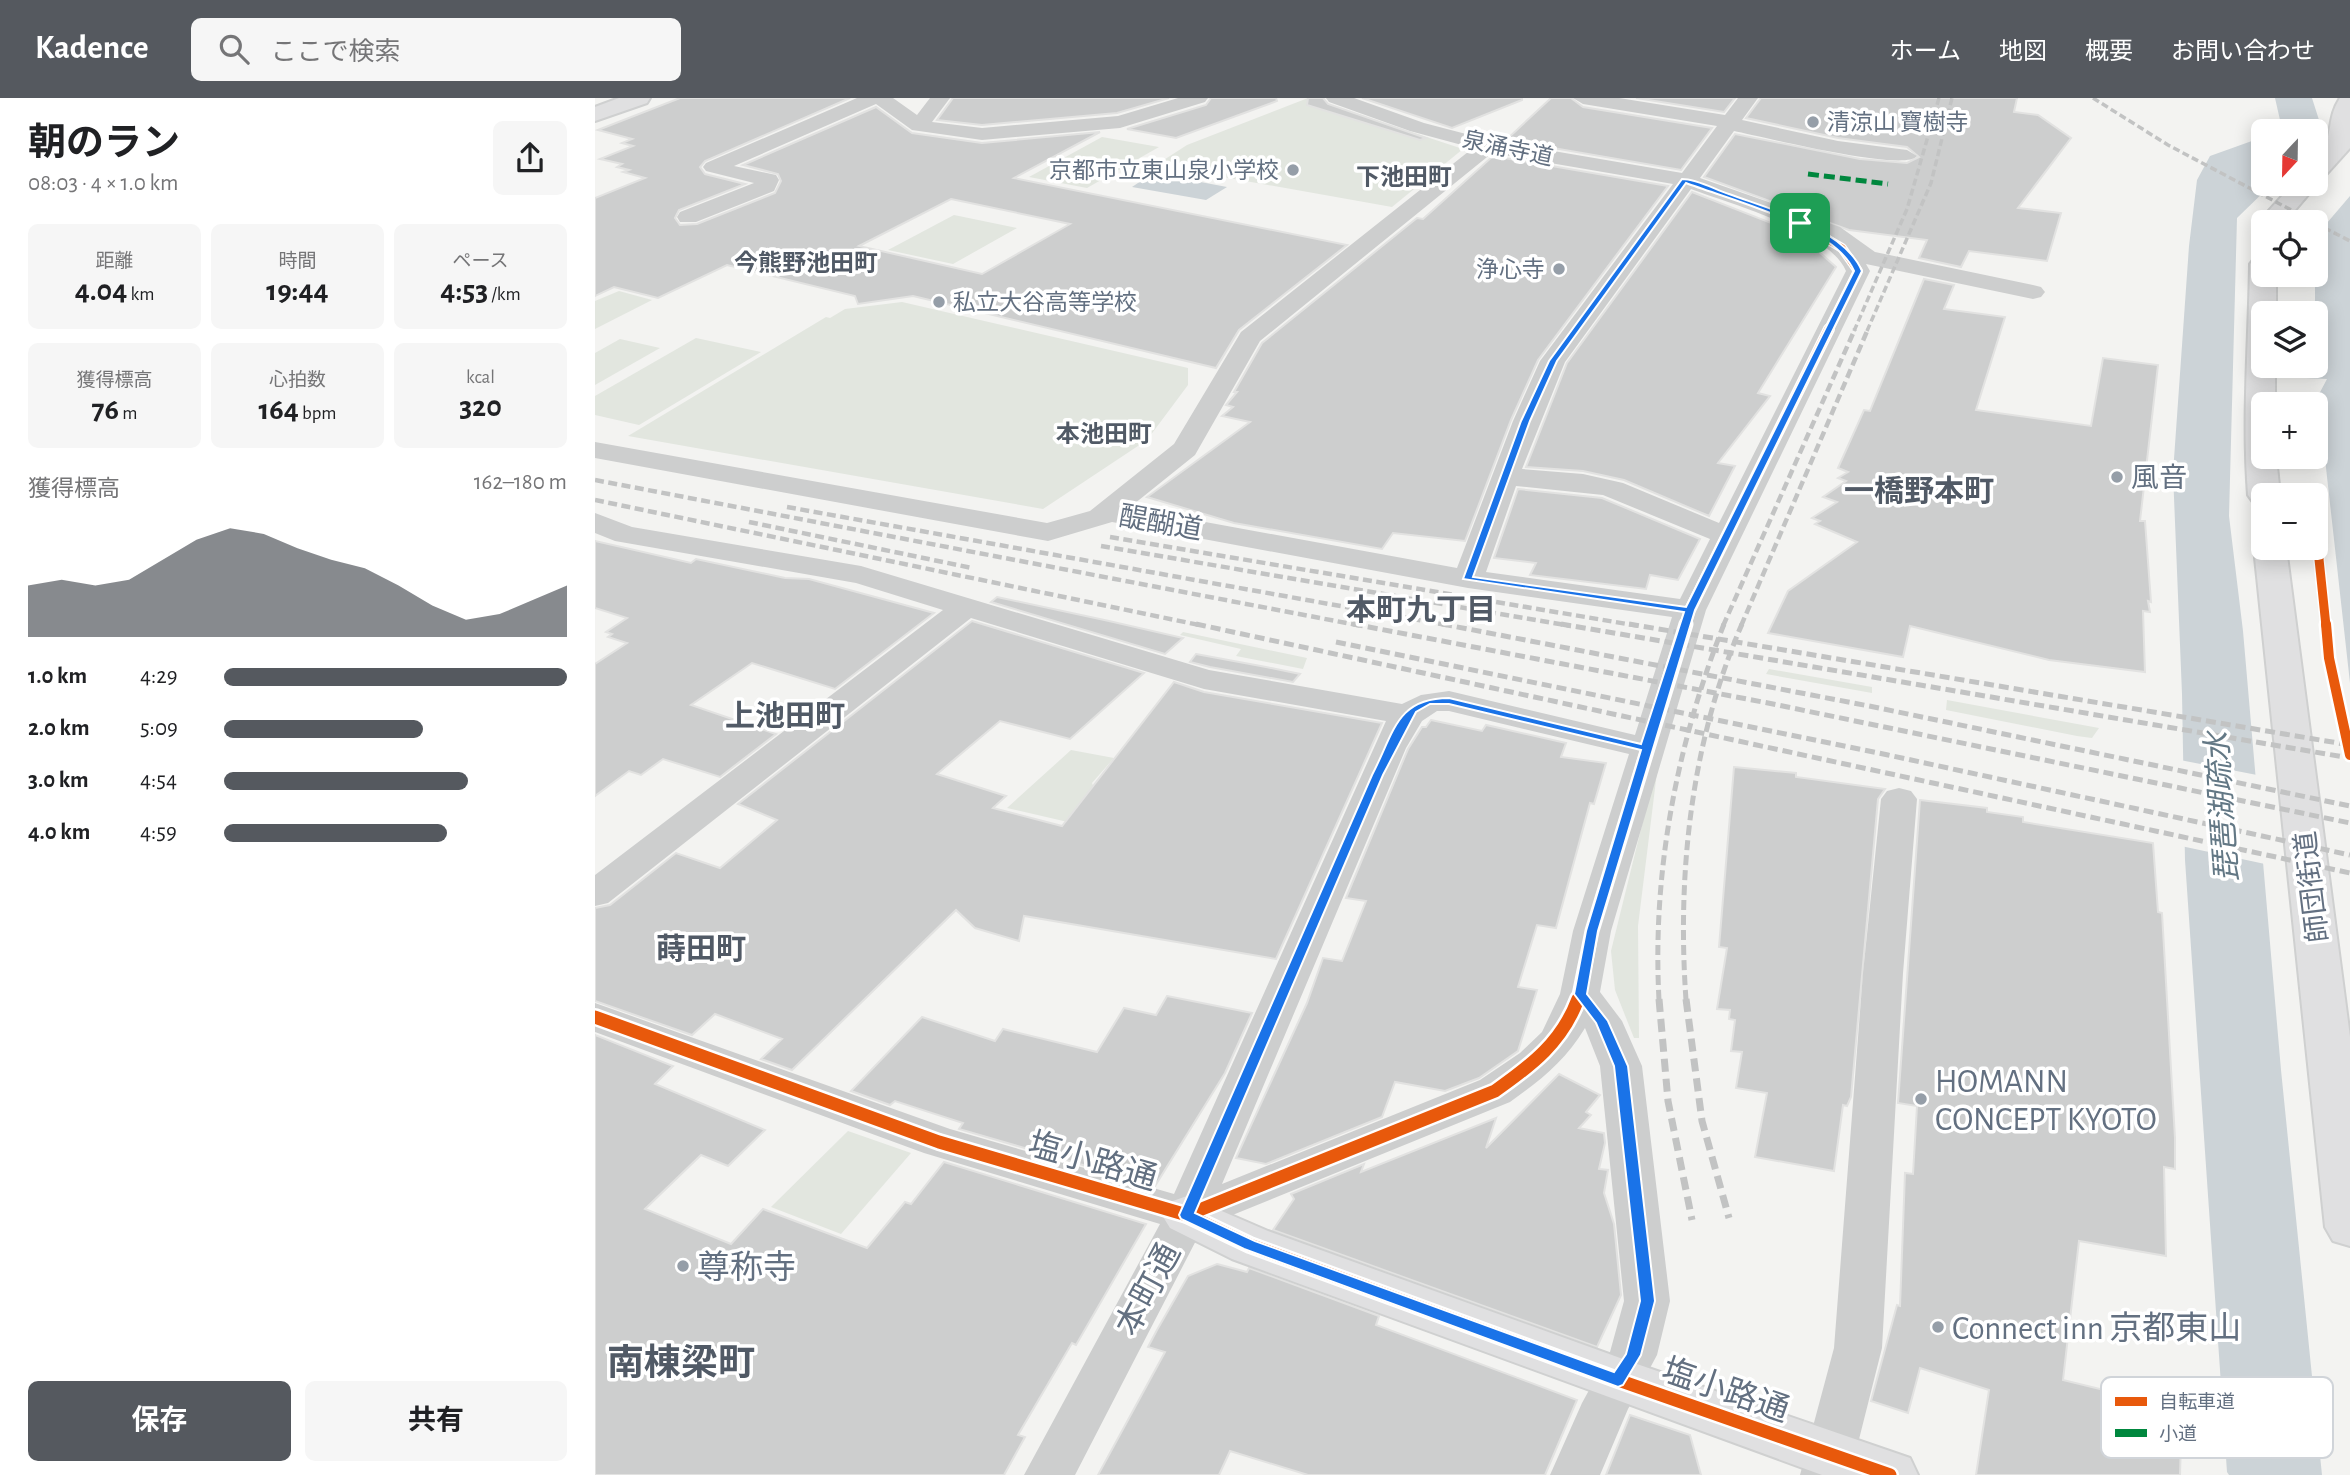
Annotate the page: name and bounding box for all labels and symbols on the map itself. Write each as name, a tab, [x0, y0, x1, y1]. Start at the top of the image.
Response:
place label: 清涼山 寶樹寺	[1827, 110, 1969, 135]
marker: 清涼山 寶樹寺	[1805, 114, 1821, 130]
north arrow	[2251, 119, 2327, 196]
street label: 泉涌寺道	[1460, 127, 1555, 170]
place label: 京都市立東山泉小学校	[1049, 158, 1279, 183]
marker: 京都市立東山泉小学校	[1285, 162, 1301, 178]
district label: 下池田町	[1356, 164, 1452, 190]
pin	[1770, 193, 1830, 253]
district label: 今熊野池田町	[734, 250, 878, 276]
place label: 浄心寺	[1476, 257, 1545, 282]
marker: 浄心寺	[1551, 261, 1567, 277]
place label: 私立大谷高等学校	[953, 290, 1137, 315]
marker: 私立大谷高等学校	[931, 294, 947, 310]
district label: 本池田町	[1056, 421, 1152, 447]
place label: 風音	[2131, 463, 2187, 493]
marker: 風音	[2109, 469, 2125, 485]
district label: 一橋野本町	[1844, 475, 1994, 507]
street label: 醍醐道	[1117, 501, 1205, 545]
district label: 本町九丁目	[1346, 594, 1496, 626]
district label: 上池田町	[725, 700, 845, 732]
water label: 琵琶湖疏水	[2201, 728, 2243, 883]
street label: 師団街道	[2290, 829, 2334, 944]
district label: 蒔田町	[656, 933, 746, 965]
place label: HOMANN CONCEPT KYOTO	[1935, 1066, 2157, 1137]
marker: HOMANN CONCEPT KYOTO	[1913, 1091, 1929, 1107]
street label: 塩小路通	[1024, 1126, 1161, 1196]
street label: 本町通	[1110, 1238, 1187, 1342]
place label: 尊称寺	[697, 1250, 796, 1285]
marker: 尊称寺	[675, 1258, 691, 1274]
place label: Connect inn 京都東山	[1952, 1311, 2241, 1346]
marker: Connect inn 京都東山	[1930, 1319, 1946, 1335]
district label: 南棟梁町	[607, 1343, 755, 1382]
street label: 塩小路通	[1657, 1352, 1794, 1428]
legend	[2101, 1377, 2333, 1458]
text: 自転車道	[2159, 1392, 2235, 1412]
text: 小道	[2159, 1424, 2197, 1444]

